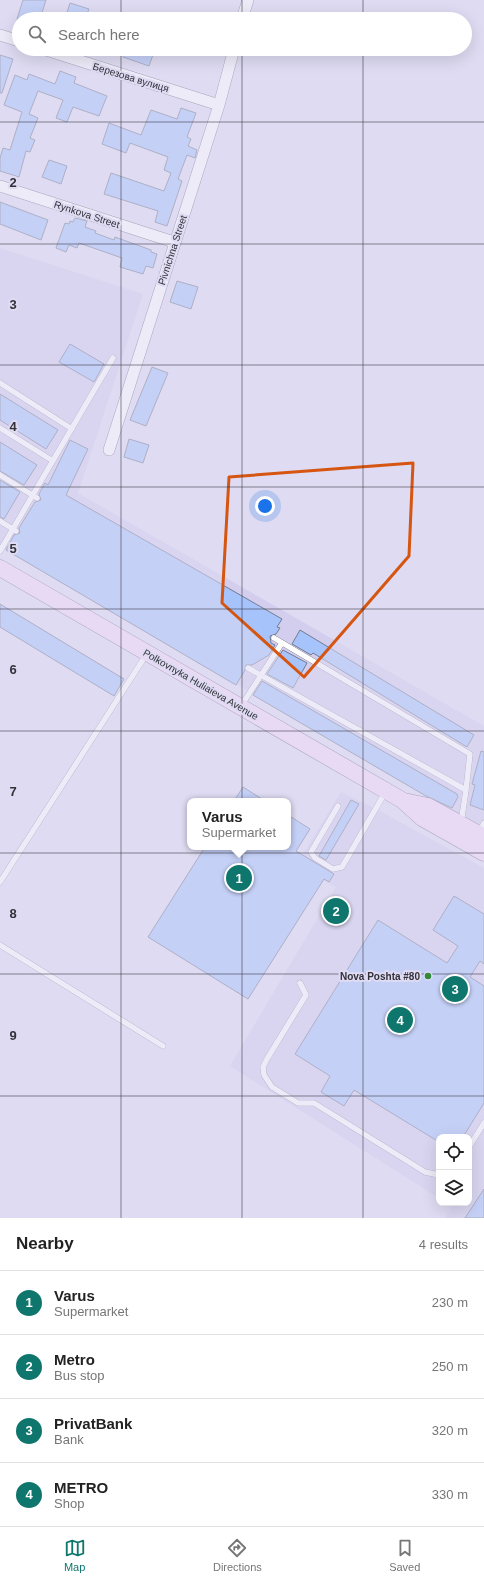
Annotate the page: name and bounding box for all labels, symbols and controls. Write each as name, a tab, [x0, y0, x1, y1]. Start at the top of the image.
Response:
search box	[12, 12, 472, 56]
icon: search	[26, 23, 48, 45]
text: Search here	[58, 26, 140, 43]
street label: Березова вулиця	[91, 61, 170, 94]
text: 2	[9, 175, 17, 190]
street label: Rynkova Street	[53, 199, 121, 230]
street label: Pivnichna Street	[156, 214, 189, 286]
text: 3	[9, 297, 17, 312]
text: 4	[9, 419, 17, 434]
your location	[255, 496, 275, 516]
text: 5	[9, 541, 17, 556]
street label: Polkovnyka Huliaieva Avenue	[141, 647, 261, 722]
text: 6	[9, 662, 17, 677]
text: 7	[9, 784, 17, 799]
popup	[187, 798, 291, 850]
text: Varus	[202, 808, 243, 825]
text: Supermarket	[202, 825, 276, 840]
pin: 1	[226, 863, 252, 893]
pin: 2	[323, 896, 349, 926]
text: 8	[9, 906, 17, 921]
place label: Nova Poshta #80	[340, 971, 420, 982]
marker: Nova Poshta #80	[423, 971, 433, 981]
pin: 3	[442, 974, 468, 1004]
pin: 4	[387, 1005, 413, 1035]
text: 9	[9, 1028, 17, 1043]
map controls	[436, 1134, 472, 1206]
button: locate	[436, 1134, 472, 1170]
button: layers	[436, 1170, 472, 1206]
text: Nearby	[16, 1234, 74, 1253]
text: 4 results	[419, 1237, 468, 1252]
text: Varus	[54, 1287, 95, 1304]
text: 1	[25, 1295, 33, 1310]
text: 230 m	[432, 1295, 468, 1310]
text: Supermarket	[54, 1304, 128, 1319]
text: Metro	[54, 1351, 95, 1368]
text: 2	[25, 1359, 33, 1374]
text: 250 m	[432, 1359, 468, 1374]
text: Bus stop	[54, 1368, 105, 1383]
text: PrivatBank	[54, 1415, 132, 1432]
text: 3	[25, 1423, 33, 1438]
text: 320 m	[432, 1423, 468, 1438]
text: Bank	[54, 1432, 84, 1447]
text: METRO	[54, 1479, 108, 1496]
text: 4	[25, 1487, 33, 1502]
text: 330 m	[432, 1487, 468, 1502]
text: Shop	[54, 1496, 84, 1511]
tab: Map	[64, 1537, 86, 1573]
tab: Directions	[213, 1537, 262, 1573]
tab: Saved	[389, 1537, 420, 1573]

